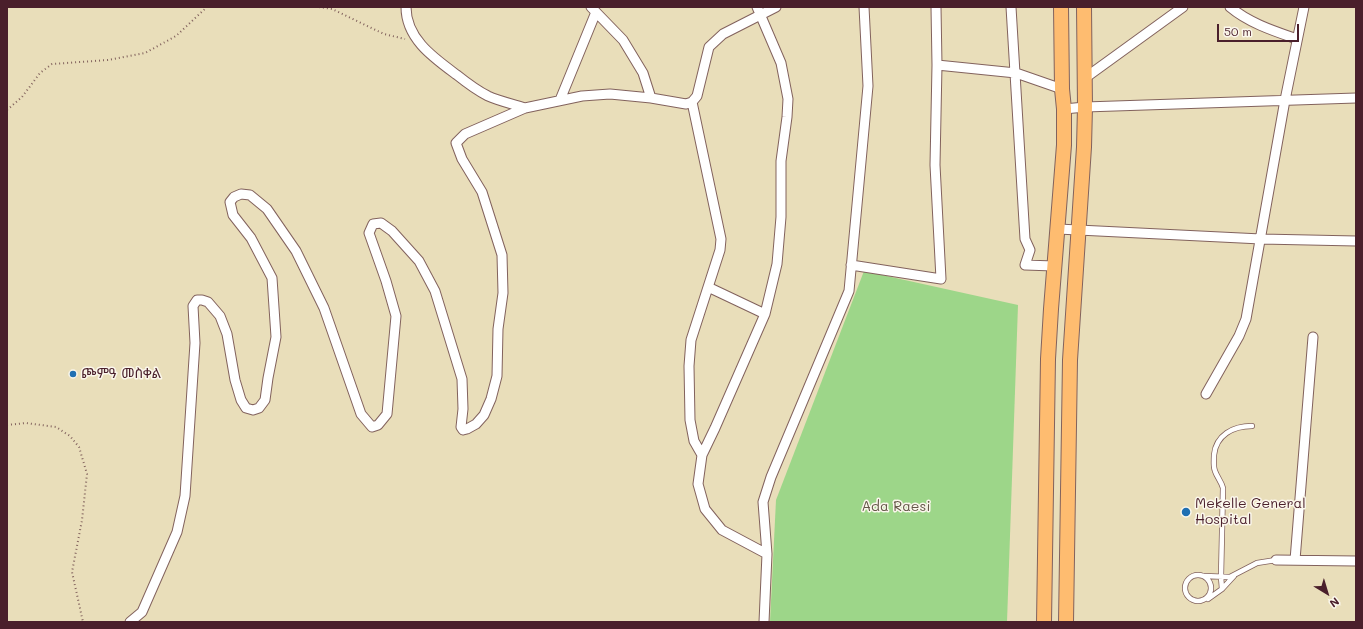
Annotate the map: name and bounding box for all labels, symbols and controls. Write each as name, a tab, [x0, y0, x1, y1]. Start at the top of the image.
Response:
scale bar	[1219, 16, 1301, 42]
text: 50 m	[1224, 23, 1252, 39]
place label: ጮምዓ መስቀል	[81, 366, 161, 382]
marker: ጮምዓ መስቀል	[68, 369, 78, 379]
place label: Mekelle General Hospital	[1195, 496, 1306, 528]
park label: Ada Raesi	[861, 499, 931, 515]
marker: Mekelle General Hospital	[1180, 506, 1192, 518]
north arrow	[1307, 573, 1347, 613]
text: N	[1327, 594, 1343, 611]

